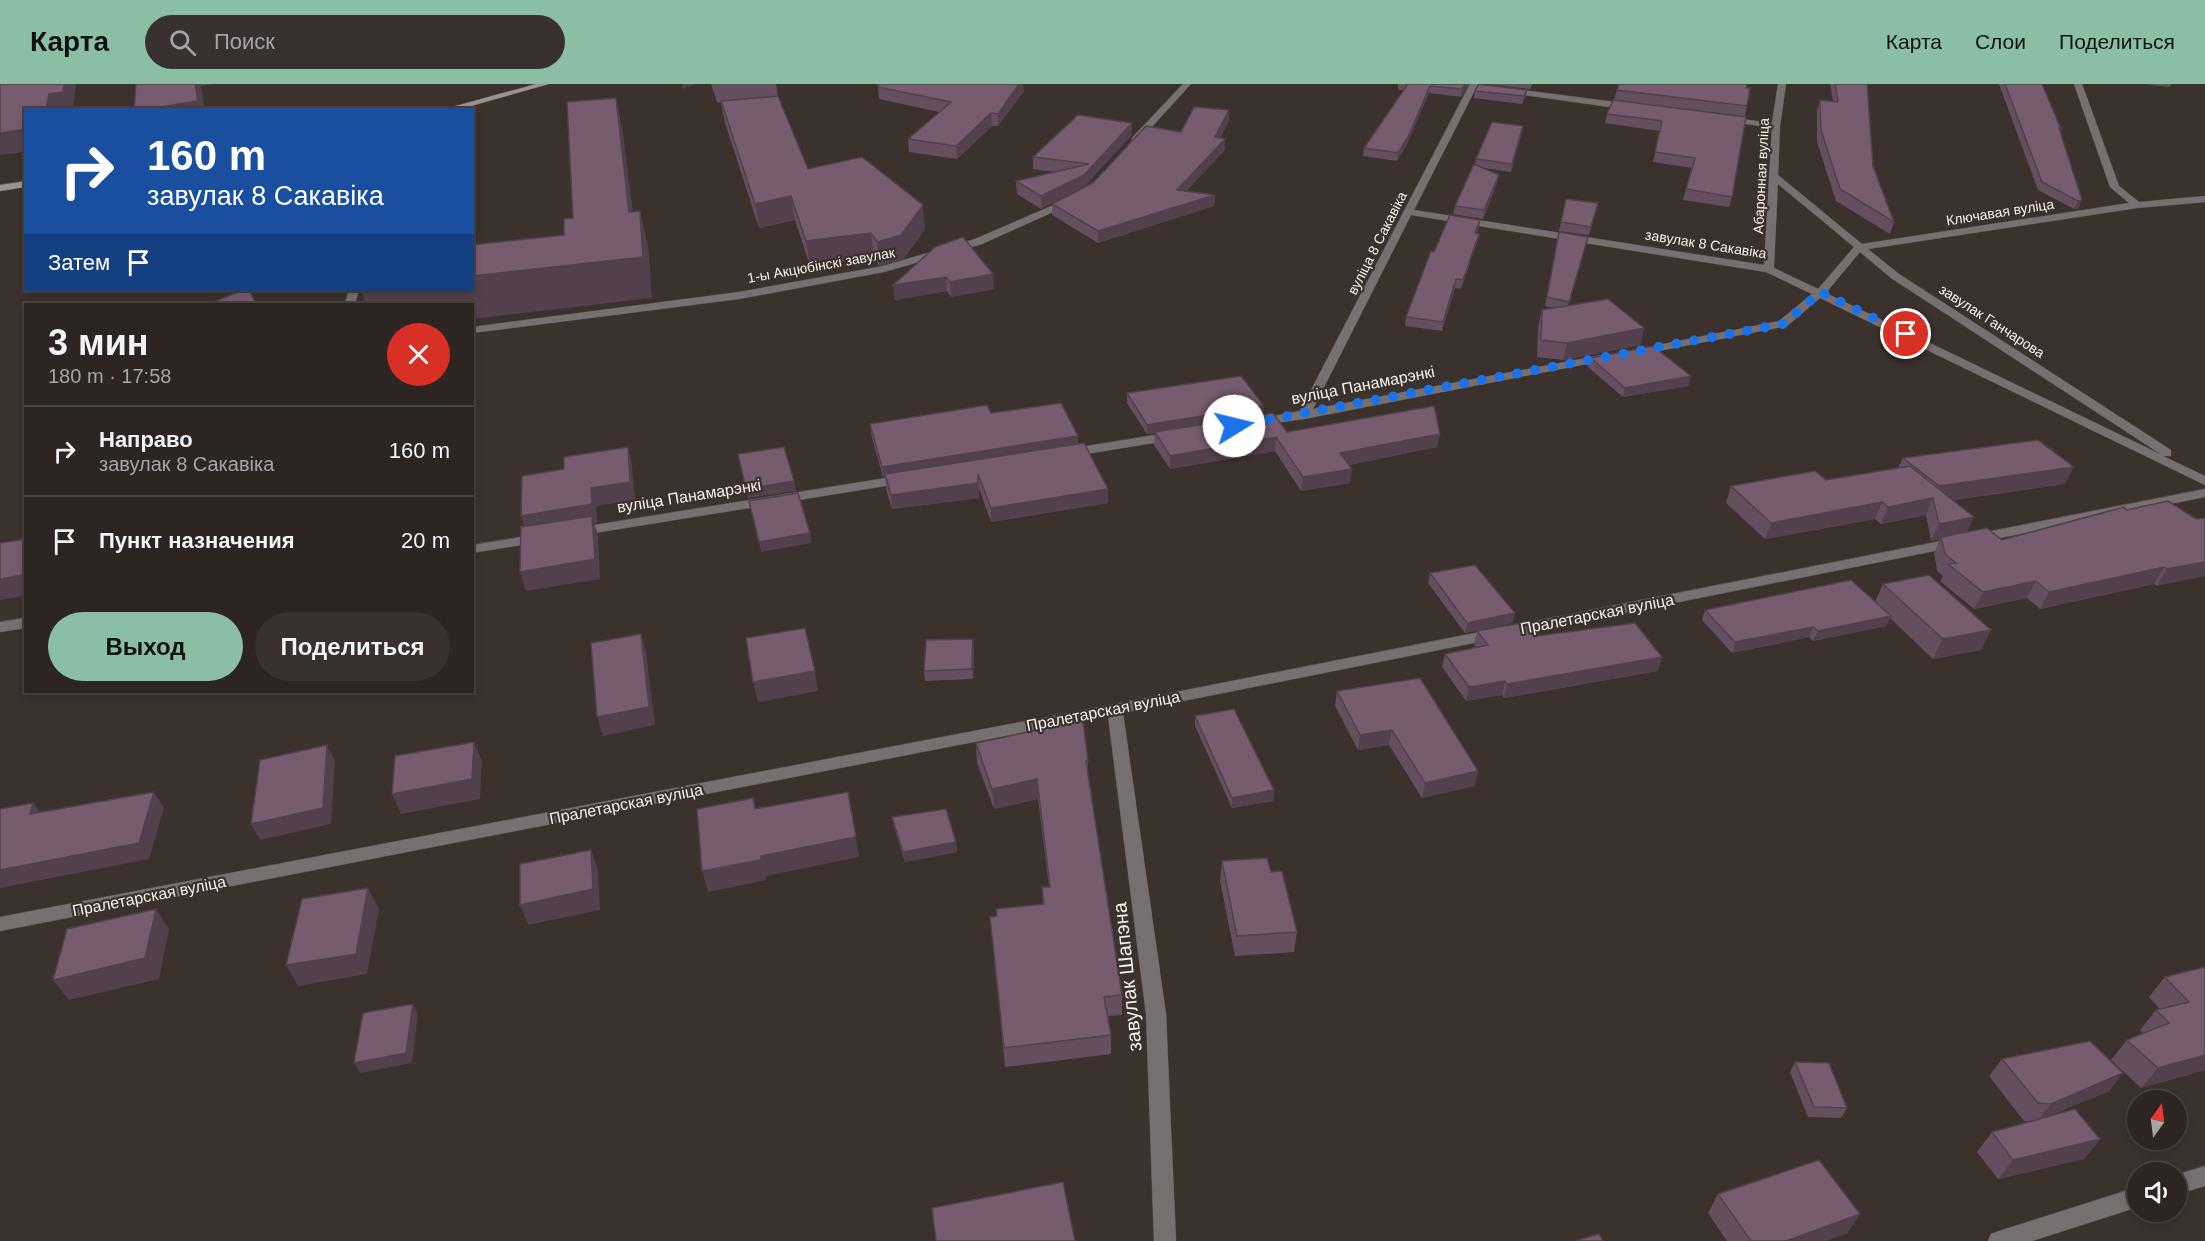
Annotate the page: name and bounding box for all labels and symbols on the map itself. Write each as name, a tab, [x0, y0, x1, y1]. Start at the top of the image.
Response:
street label: Абаронная вуліца	[1750, 117, 1772, 234]
street label: вуліца 8 Сакавіка	[1344, 189, 1410, 297]
street label: Ключавая вуліца	[1945, 196, 2055, 228]
street label: завулак 8 Сакавіка	[1644, 226, 1768, 262]
street label: 1-ы Акцюбінскі завулак	[746, 244, 897, 286]
street label: завулак Ганчарова	[1936, 281, 2048, 361]
pin	[1880, 308, 1931, 359]
street label: вуліца Панамарэнкі	[1290, 363, 1436, 407]
position arrow	[1202, 394, 1266, 458]
street label: вуліца Панамарэнкі	[616, 476, 762, 516]
street label: Пралетарская вуліца	[1519, 591, 1675, 637]
street label: Пралетарская вуліца	[1025, 688, 1181, 734]
street label: Пралетарская вуліца	[548, 781, 704, 827]
street label: Пралетарская вуліца	[71, 873, 227, 919]
street label: завулак Шапэна	[1108, 900, 1146, 1053]
north arrow	[2127, 1090, 2187, 1150]

